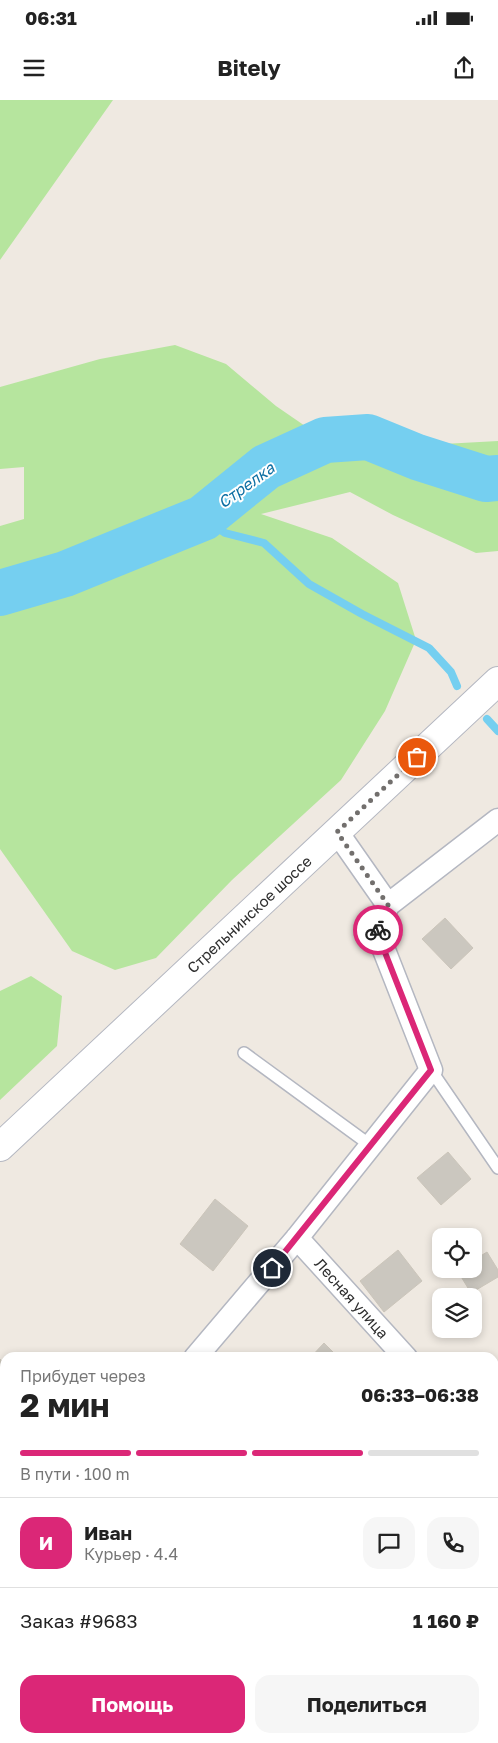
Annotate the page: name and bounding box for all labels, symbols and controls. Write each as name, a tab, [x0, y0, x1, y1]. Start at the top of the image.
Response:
text: 06:31	[25, 6, 77, 29]
icon: menu	[20, 54, 48, 82]
text: Bitely	[217, 54, 281, 81]
icon: share	[450, 54, 478, 82]
water label: Стрелка	[214, 457, 279, 512]
pin	[396, 736, 438, 778]
icon: bag	[403, 743, 431, 771]
street label: Стрельнинское шоссе	[183, 851, 315, 976]
courier	[353, 905, 403, 955]
icon: bike	[364, 916, 392, 944]
map controls	[432, 1228, 482, 1338]
button: locate	[432, 1228, 482, 1278]
pin	[251, 1247, 293, 1289]
icon: home	[258, 1254, 286, 1282]
street label: Лесная улица	[311, 1254, 393, 1342]
button: layers	[432, 1288, 482, 1338]
text: Прибудет через	[20, 1366, 146, 1386]
text: 06:33–06:38	[361, 1383, 479, 1406]
text: 2 мин	[20, 1386, 110, 1424]
text: В пути · 100 m	[20, 1464, 130, 1484]
button: chat	[363, 1517, 415, 1569]
button: phone	[427, 1517, 479, 1569]
text: Иван	[84, 1521, 132, 1544]
text: И	[39, 1531, 53, 1554]
text: Курьер · 4.4	[84, 1544, 178, 1564]
text: Заказ #9683	[20, 1609, 138, 1632]
text: 1 160 ₽	[413, 1609, 479, 1632]
button: Помощь	[20, 1675, 245, 1733]
button: Поделиться	[255, 1675, 479, 1733]

